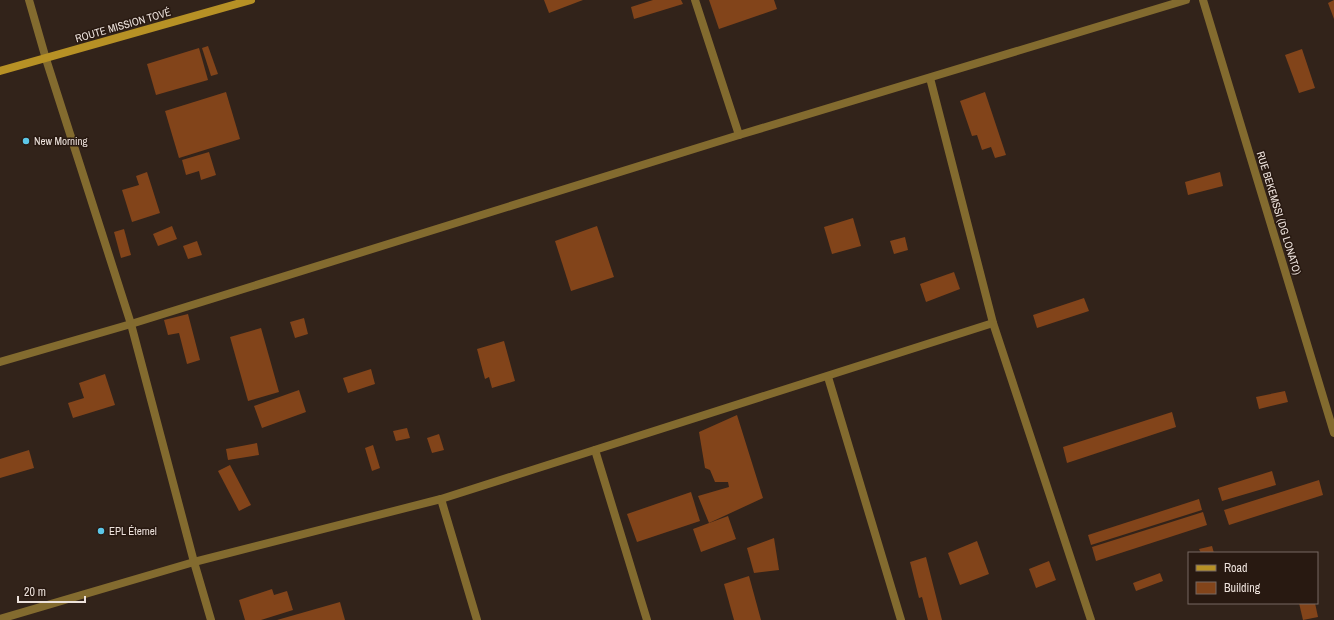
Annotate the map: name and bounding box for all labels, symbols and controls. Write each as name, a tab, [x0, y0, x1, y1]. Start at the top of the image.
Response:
street label: ROUTE MISSION TOVÉ	[74, 5, 172, 45]
place label: New Morning	[34, 134, 88, 148]
marker: New Morning	[21, 136, 31, 146]
street label: RUE BEKEMSSI (DG LONATO)	[1254, 150, 1304, 276]
place label: EPL Éternel	[109, 524, 157, 538]
marker: EPL Éternel	[96, 526, 106, 536]
legend	[1188, 552, 1318, 604]
text: Road	[1224, 560, 1248, 576]
scale bar	[18, 578, 85, 604]
text: Building	[1224, 580, 1261, 596]
text: 20 m	[24, 584, 46, 600]

